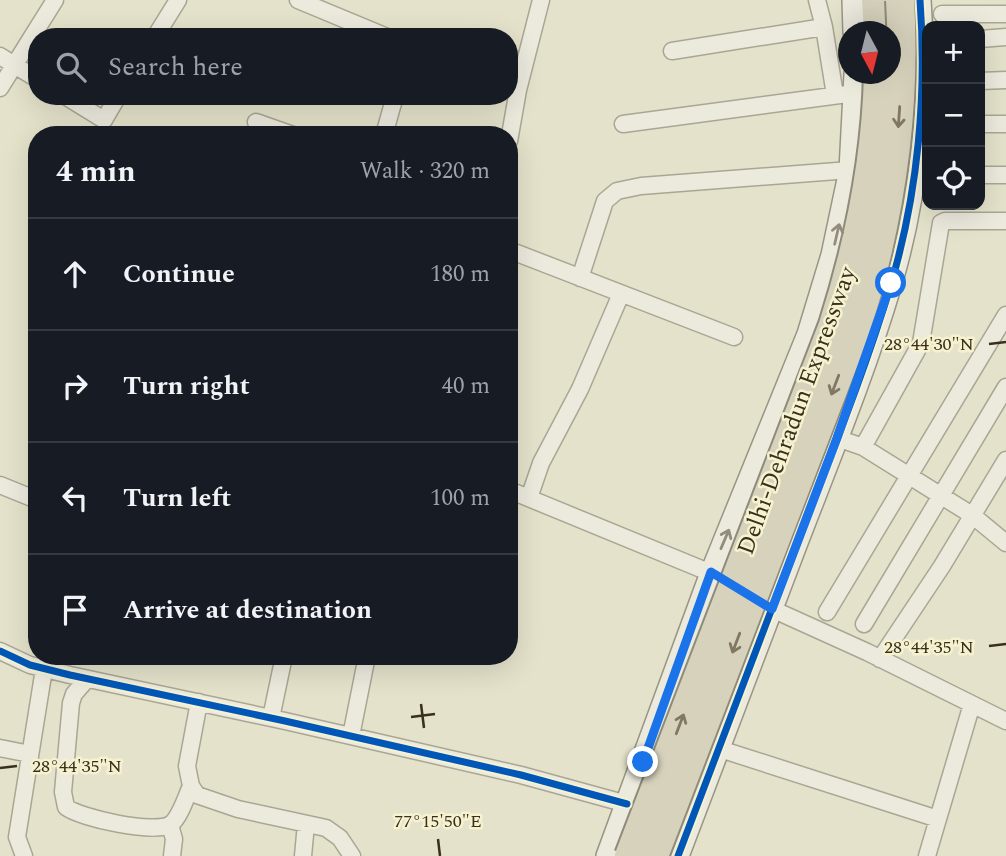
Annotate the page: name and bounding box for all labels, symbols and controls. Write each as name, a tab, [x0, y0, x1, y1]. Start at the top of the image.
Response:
north arrow	[838, 21, 901, 84]
map controls	[922, 21, 985, 210]
button: +	[922, 21, 985, 84]
search box	[28, 28, 518, 105]
text: Search here	[108, 47, 243, 87]
icon: search	[52, 48, 90, 86]
button: −	[922, 84, 985, 147]
one-way arrow	[893, 105, 906, 128]
button: locate	[922, 147, 985, 210]
text: 4 min	[56, 149, 136, 195]
text: Walk · 320 m	[360, 154, 490, 189]
one-way arrow	[831, 223, 844, 246]
text: Continue	[123, 254, 235, 294]
icon: ahead	[56, 255, 94, 293]
text: 180 m	[430, 257, 490, 292]
street label: Delhi-Dehradun Expressway	[728, 261, 866, 560]
route start	[875, 267, 906, 298]
text: 28°44'30"N	[884, 331, 974, 358]
text: Turn right	[123, 366, 250, 406]
icon: right	[56, 367, 94, 405]
text: 40 m	[441, 369, 490, 404]
one-way arrow	[828, 373, 840, 395]
text: Turn left	[123, 478, 231, 518]
icon: left	[56, 479, 94, 517]
text: 100 m	[430, 481, 490, 516]
one-way arrow	[719, 529, 732, 551]
text: Arrive at destination	[123, 590, 372, 630]
icon: arrive	[56, 591, 94, 629]
one-way arrow	[728, 631, 741, 653]
text: 28°44'35"N	[884, 634, 974, 661]
one-way arrow	[674, 713, 687, 735]
route end	[627, 746, 658, 777]
text: 28°44'35"N	[32, 753, 122, 780]
text: 77°15'50"E	[394, 808, 482, 835]

